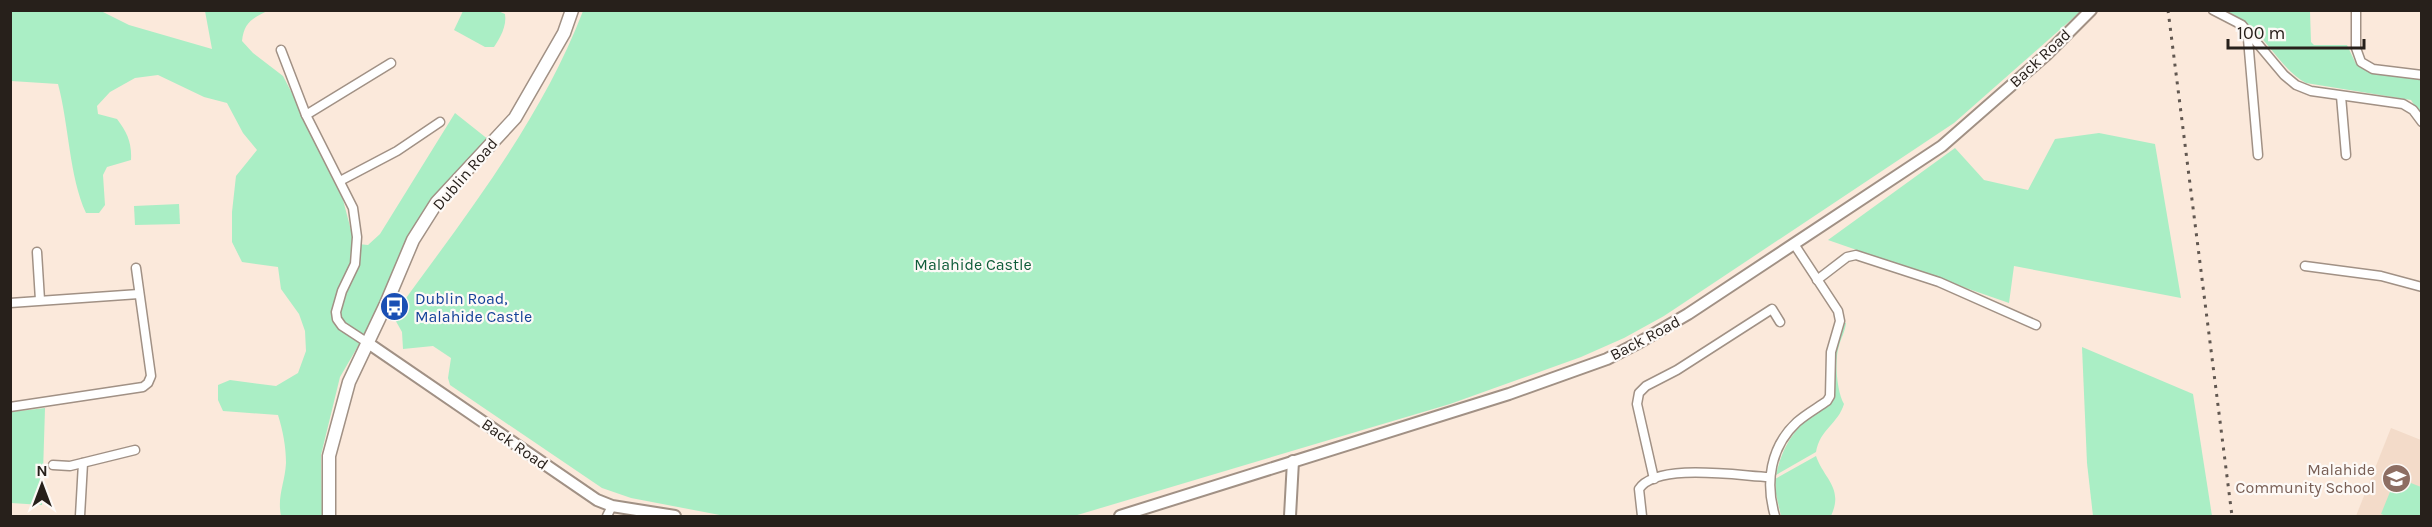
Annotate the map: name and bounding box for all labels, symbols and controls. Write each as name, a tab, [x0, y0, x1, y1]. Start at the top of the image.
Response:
scale bar	[2228, 12, 2364, 50]
text: 100 m	[2237, 22, 2285, 44]
street label: Back Road	[2005, 25, 2075, 91]
street label: Dublin Road	[429, 134, 501, 214]
park label: Malahide Castle	[914, 255, 1032, 274]
place label: Dublin Road, Malahide Castle	[415, 289, 532, 326]
bus stop icon: Dublin Road, Malahide Castle	[378, 291, 410, 323]
street label: Back Road	[1607, 312, 1683, 364]
street label: Back Road	[478, 414, 552, 474]
north arrow	[12, 455, 72, 515]
place label: Malahide Community School	[2236, 460, 2375, 497]
text: N	[36, 461, 48, 480]
school or university icon: Malahide Community School	[2380, 462, 2412, 494]

